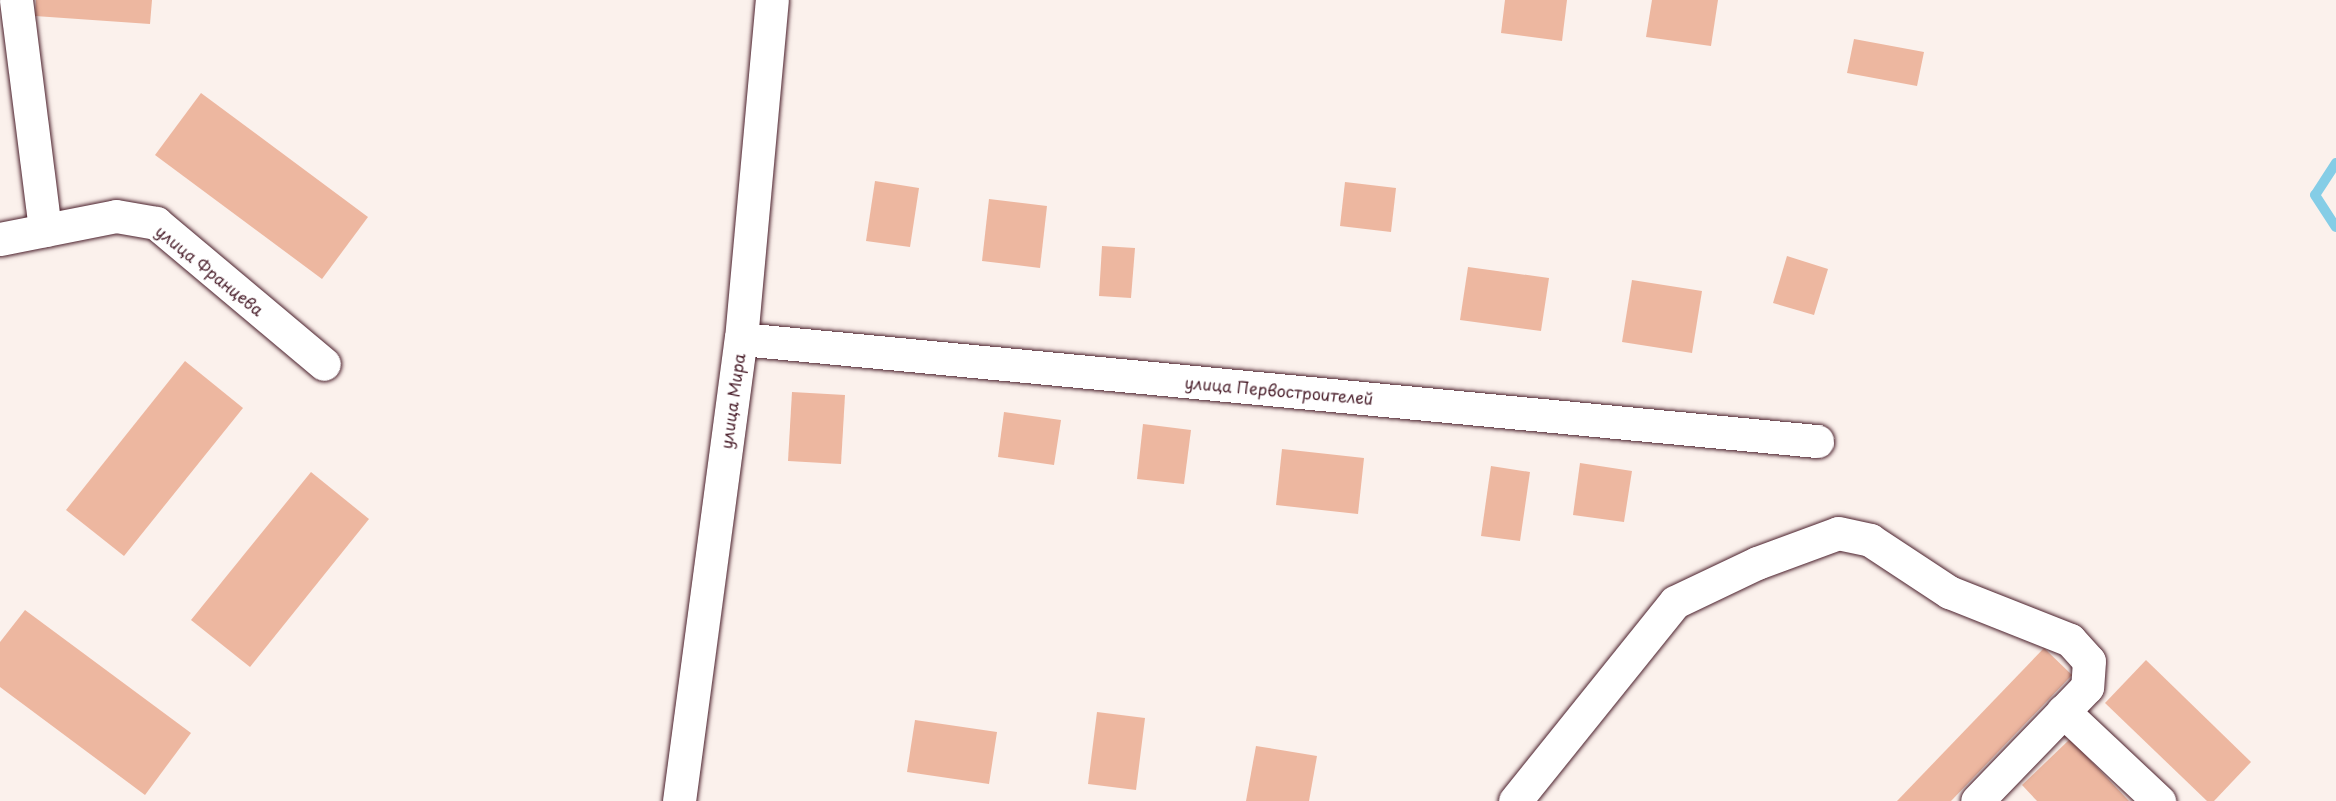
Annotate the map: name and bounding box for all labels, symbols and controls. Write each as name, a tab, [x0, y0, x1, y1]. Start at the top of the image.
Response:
street label: улица Францева	[152, 220, 268, 320]
street label: улица Мира	[716, 351, 748, 451]
street label: улица Первостроителей	[1184, 372, 1374, 408]

